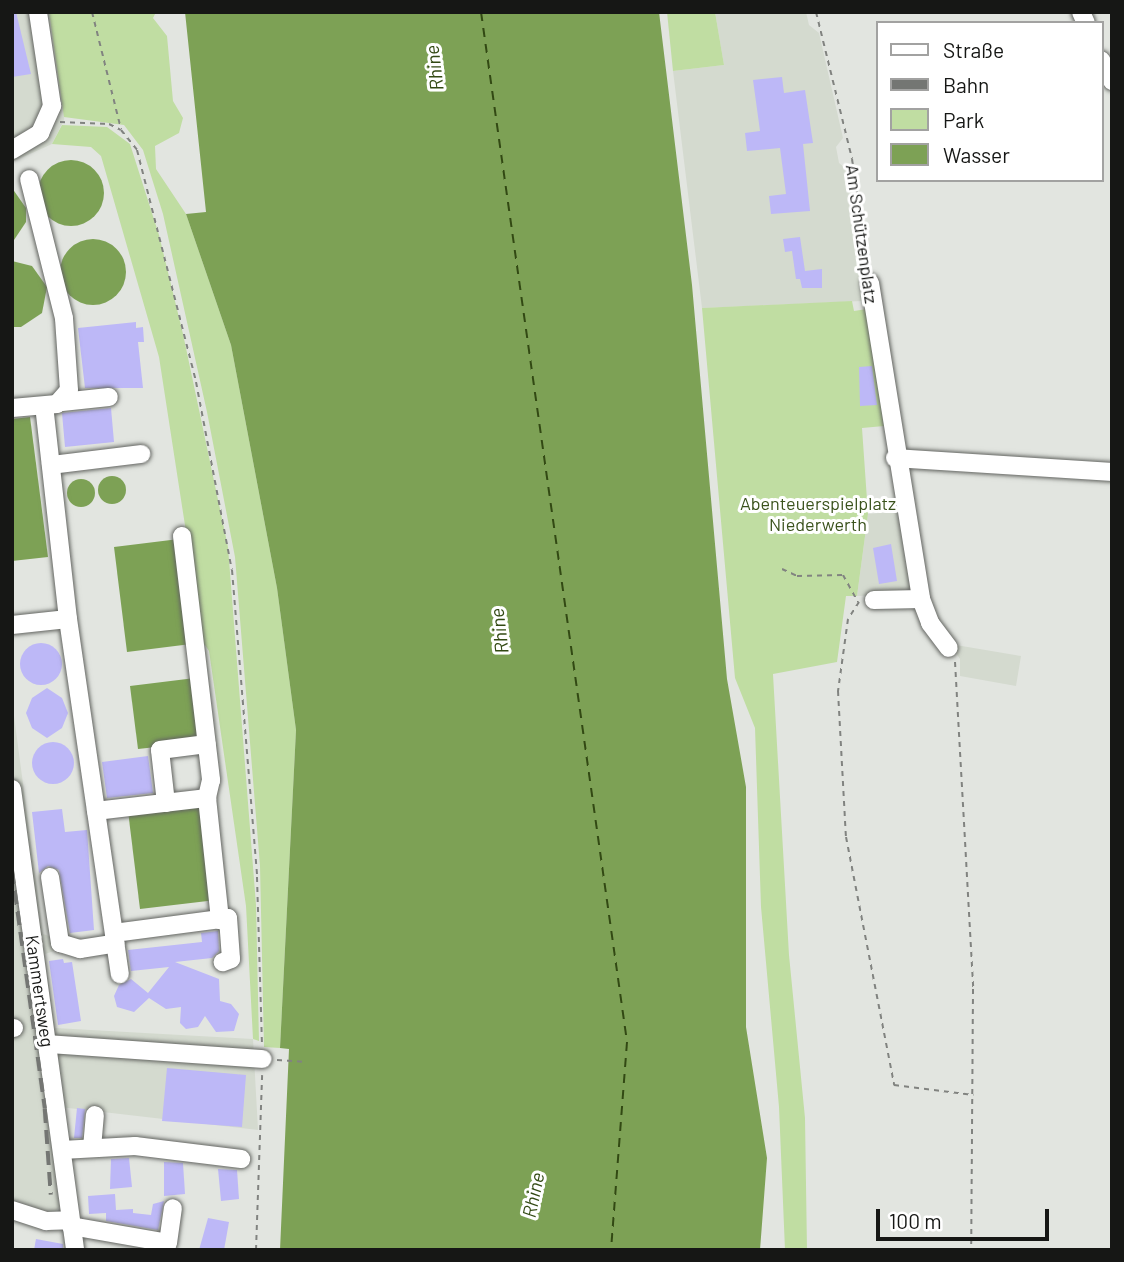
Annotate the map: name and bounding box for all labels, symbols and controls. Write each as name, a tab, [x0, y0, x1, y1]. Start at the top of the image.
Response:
legend	[876, 21, 1103, 182]
text: Straße	[943, 37, 1004, 62]
water label: Rhine	[420, 44, 448, 92]
text: Bahn	[943, 72, 989, 97]
text: Park	[943, 107, 984, 132]
text: Wasser	[943, 142, 1010, 167]
street label: Am Schützenplatz	[842, 163, 882, 305]
park label: Abenteuerspielplatz Niederwerth	[740, 493, 896, 536]
water label: Rhine	[485, 607, 513, 655]
street label: Kammertsweg	[21, 934, 59, 1048]
water label: Rhine	[517, 1170, 549, 1220]
scale bar	[879, 1196, 1052, 1240]
text: 100 m	[889, 1208, 942, 1233]

